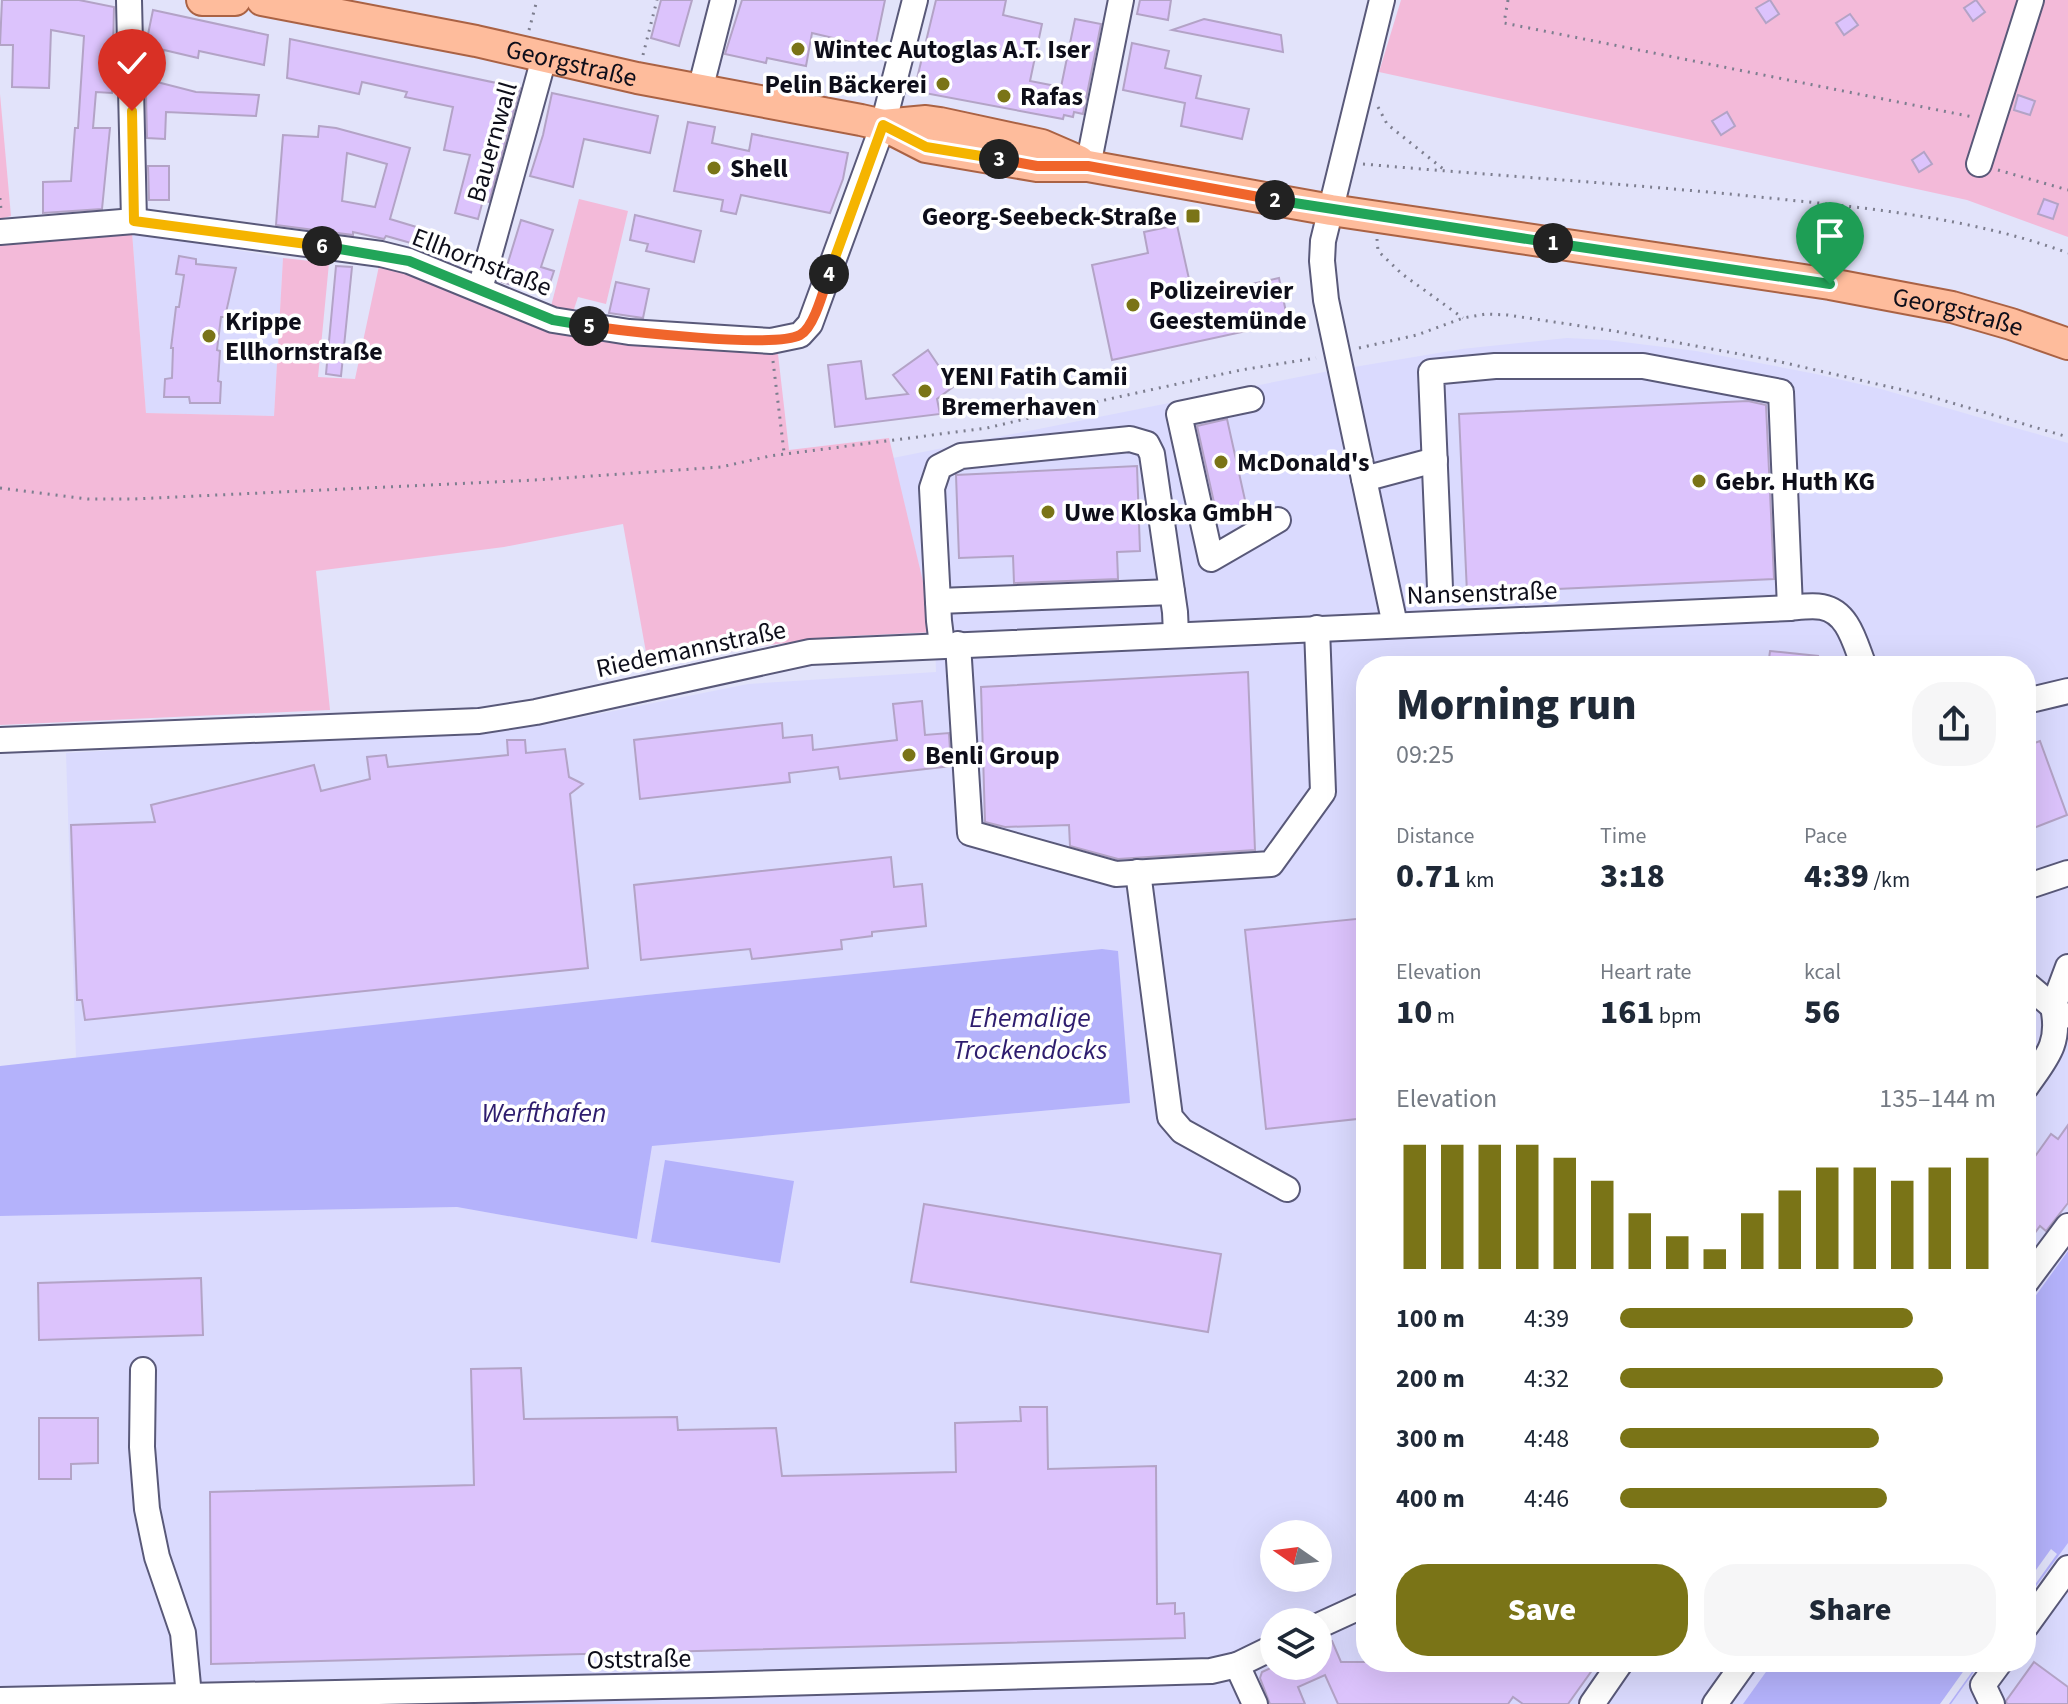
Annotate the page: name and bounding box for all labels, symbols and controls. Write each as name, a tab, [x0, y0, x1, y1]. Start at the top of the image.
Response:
pin	[98, 29, 166, 111]
street label: Georgstraße	[502, 30, 641, 96]
place label: Wintec Autoglas A.T. Iser	[814, 31, 1091, 68]
marker: Wintec Autoglas A.T. Iser	[789, 40, 807, 58]
icon: check	[110, 41, 154, 85]
place label: Pelin Bäckerei	[765, 66, 927, 103]
marker: Pelin Bäckerei	[934, 75, 952, 93]
street label: Bauernwall	[457, 78, 527, 206]
place label: Rafas	[1020, 78, 1083, 115]
marker: Rafas	[995, 87, 1013, 105]
pin: 3	[979, 139, 1019, 179]
text: 3	[993, 143, 1005, 175]
place label: Shell	[730, 150, 788, 187]
marker: Shell	[705, 159, 723, 177]
pin: 2	[1255, 180, 1295, 220]
text: 2	[1269, 184, 1281, 216]
place label: Georg-Seebeck-Straße	[922, 198, 1177, 235]
pin	[1796, 202, 1864, 284]
marker: Georg-Seebeck-Straße	[1184, 207, 1202, 225]
icon: arrive	[1808, 214, 1852, 258]
street label: Ellhornstraße	[407, 218, 557, 306]
pin: 1	[1533, 223, 1573, 263]
pin: 6	[302, 226, 342, 266]
text: 1	[1547, 227, 1559, 259]
text: 6	[316, 230, 328, 262]
pin: 4	[809, 254, 849, 294]
text: 4	[823, 258, 835, 290]
place label: Polizeirevier Geestemünde	[1149, 272, 1307, 339]
street label: Georgstraße	[1890, 278, 2029, 346]
marker: Polizeirevier Geestemünde	[1124, 296, 1142, 314]
place label: Krippe Ellhornstraße	[225, 303, 383, 370]
pin: 5	[569, 306, 609, 346]
text: 5	[583, 310, 595, 342]
marker: Krippe Ellhornstraße	[200, 327, 218, 345]
place label: YENI Fatih Camii Bremerhaven	[940, 358, 1128, 425]
marker: YENI Fatih Camii Bremerhaven	[916, 382, 934, 400]
place label: McDonald's	[1237, 444, 1370, 481]
marker: McDonald's	[1212, 453, 1230, 471]
place label: Gebr. Huth KG	[1715, 463, 1875, 500]
marker: Gebr. Huth KG	[1690, 472, 1708, 490]
place label: Uwe Kloska GmbH	[1064, 494, 1273, 531]
marker: Uwe Kloska GmbH	[1039, 503, 1057, 521]
street label: Nansenstraße	[1406, 572, 1558, 614]
street label: Riedemannstraße	[593, 611, 789, 687]
text: Morning run	[1396, 674, 1637, 737]
button: share	[1912, 682, 1996, 766]
text: 09:25	[1396, 736, 1454, 773]
place label: Benli Group	[925, 737, 1060, 774]
marker: Benli Group	[900, 746, 918, 764]
text: Distance	[1396, 820, 1474, 852]
text: Time	[1600, 820, 1646, 852]
text: Pace	[1804, 820, 1847, 852]
text: 0.71	[1396, 852, 1461, 901]
text: 3:18	[1600, 852, 1665, 901]
text: 4:39	[1804, 852, 1869, 901]
text: km	[1461, 864, 1495, 896]
text: /km	[1869, 864, 1910, 896]
text: Elevation	[1396, 956, 1482, 988]
text: Heart rate	[1600, 956, 1691, 988]
text: kcal	[1804, 956, 1841, 988]
text: 10	[1396, 988, 1432, 1037]
text: 161	[1600, 988, 1654, 1037]
text: 56	[1804, 988, 1840, 1037]
water label: Ehemalige Trockendocks	[952, 998, 1108, 1070]
text: m	[1432, 1000, 1455, 1032]
text: bpm	[1654, 1000, 1701, 1032]
text: Elevation	[1396, 1080, 1497, 1117]
text: 135–144 m	[1879, 1080, 1996, 1117]
water label: Werfthafen	[481, 1093, 607, 1133]
text: 100 m	[1396, 1300, 1465, 1337]
text: 4:39	[1524, 1300, 1569, 1337]
text: 200 m	[1396, 1360, 1465, 1397]
text: 4:32	[1524, 1360, 1569, 1397]
text: 300 m	[1396, 1420, 1465, 1457]
text: 4:48	[1524, 1420, 1569, 1457]
text: 400 m	[1396, 1480, 1465, 1517]
text: 4:46	[1524, 1480, 1569, 1517]
north arrow	[1260, 1520, 1332, 1592]
map controls	[1260, 1520, 1332, 1680]
button: Save	[1396, 1564, 1688, 1656]
button: Share	[1704, 1564, 1996, 1656]
button: layers	[1260, 1608, 1332, 1680]
street label: Oststraße	[586, 1640, 692, 1678]

